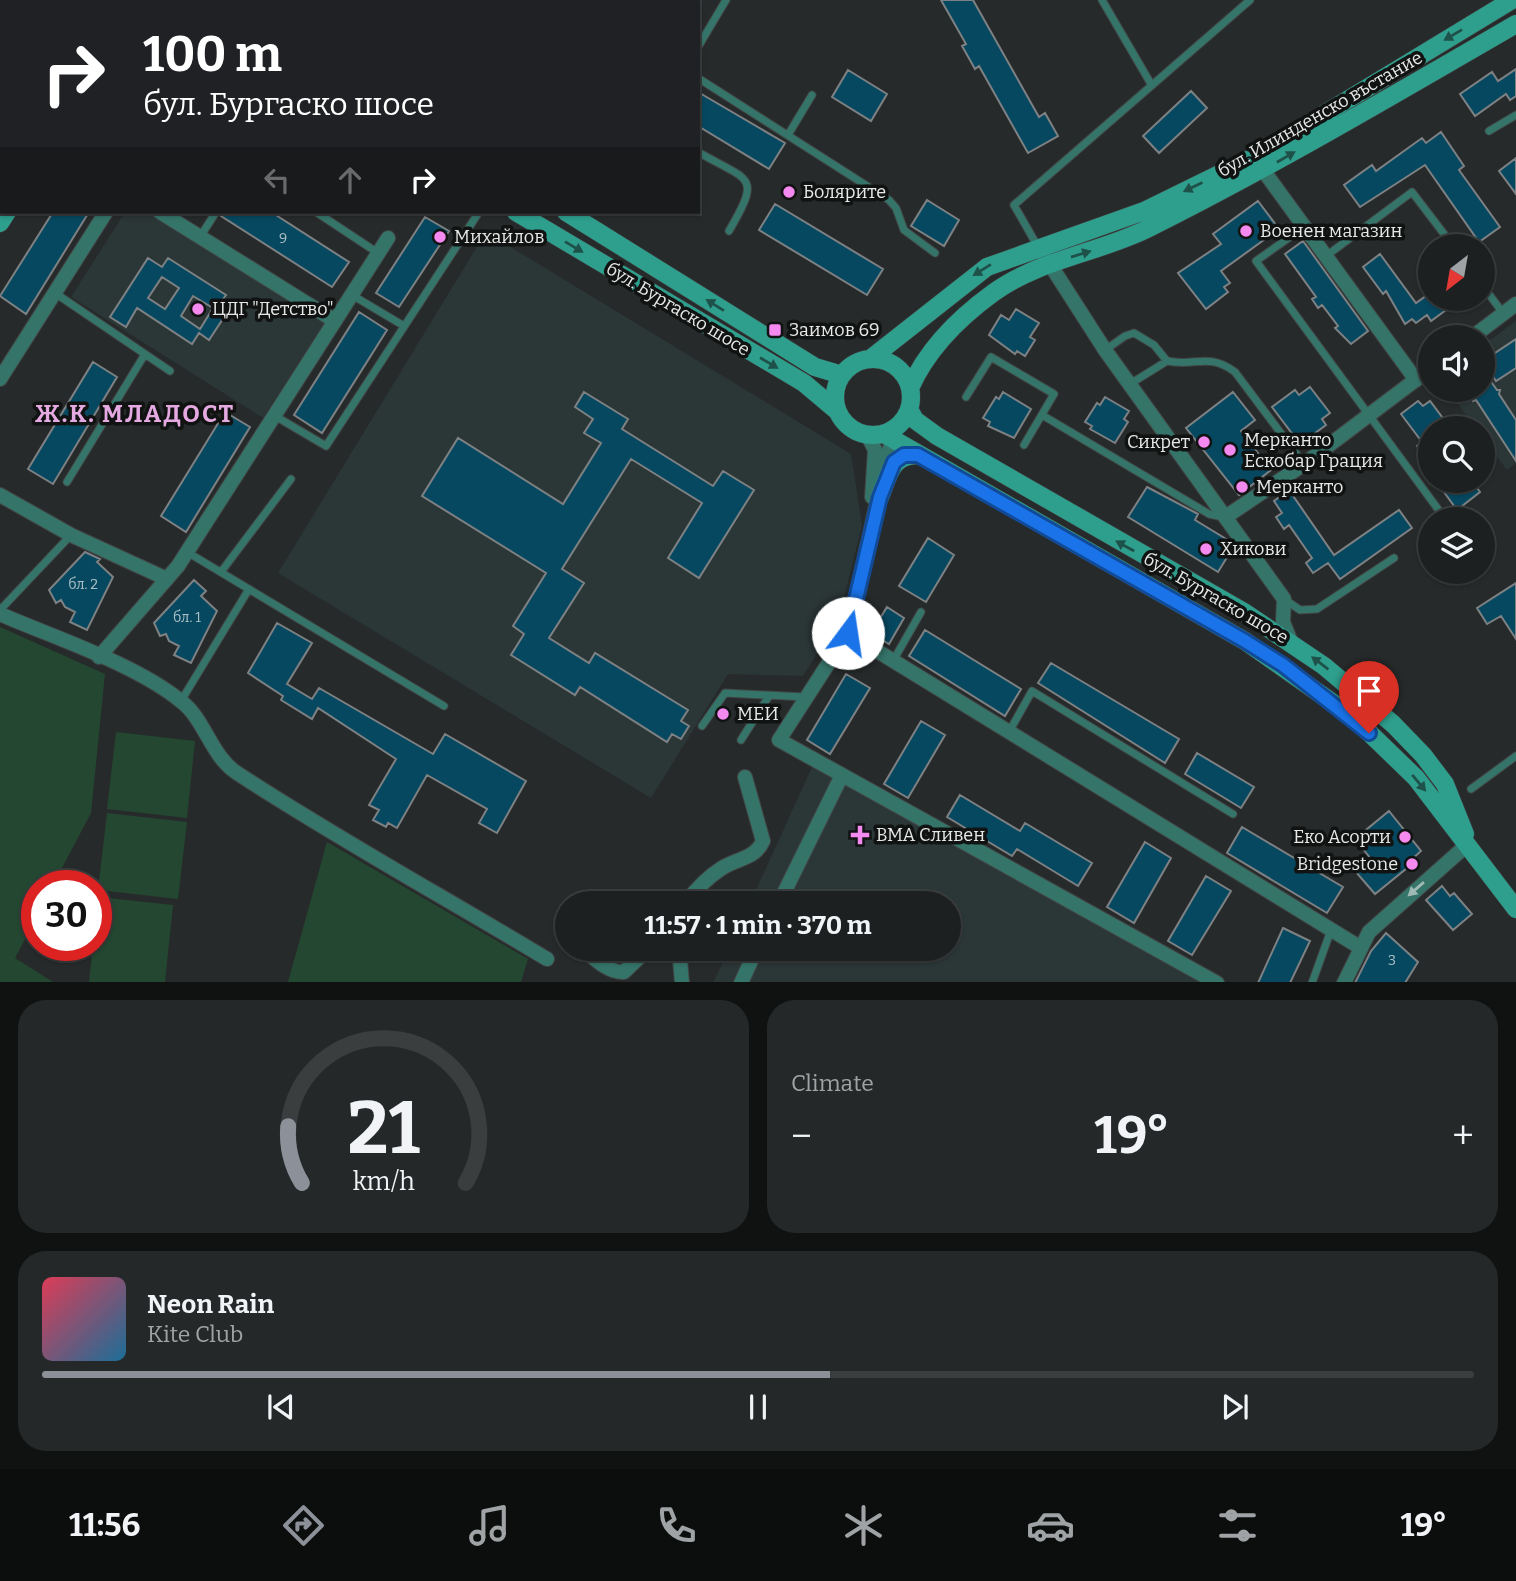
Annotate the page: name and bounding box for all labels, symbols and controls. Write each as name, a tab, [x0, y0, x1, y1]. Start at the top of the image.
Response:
text: 100 m	[143, 25, 282, 84]
icon: right	[28, 28, 119, 119]
one-way arrow	[1444, 29, 1463, 42]
street label: бул. Илинденско въстание	[1214, 46, 1426, 182]
text: бул. Бургаско шосе	[143, 85, 434, 123]
one-way arrow	[1276, 151, 1295, 163]
icon: left	[258, 161, 296, 199]
icon: ahead	[331, 161, 369, 199]
icon: right	[404, 161, 442, 199]
place label: Болярите	[803, 181, 886, 203]
one-way arrow	[1183, 181, 1203, 192]
marker: Болярите	[781, 184, 797, 200]
place label: Военен магазин	[1260, 220, 1402, 242]
marker: Военен магазин	[1238, 223, 1254, 239]
place label: Михайлов	[454, 226, 544, 248]
marker: Михайлов	[432, 229, 448, 245]
house number: 9	[279, 230, 287, 247]
north arrow	[1418, 234, 1494, 312]
map controls	[1418, 234, 1495, 584]
one-way arrow	[565, 240, 584, 253]
one-way arrow	[1070, 248, 1091, 258]
street label: бул. Бургаско шосе	[602, 257, 754, 361]
one-way arrow	[973, 264, 992, 277]
place label: ЦДГ "Детство"	[212, 298, 334, 320]
one-way arrow	[705, 298, 725, 311]
marker: ЦДГ "Детство"	[190, 301, 206, 317]
place label: Заимов 69	[789, 319, 880, 341]
marker: Заимов 69	[767, 322, 783, 338]
button: sound	[1418, 325, 1495, 402]
one-way arrow	[760, 357, 779, 370]
district label: Ж.К. МЛАДОСТ	[35, 400, 235, 428]
button: search	[1418, 416, 1495, 493]
place label: Мерканто Ескобар Грация	[1244, 429, 1383, 472]
place label: Сикрет	[1127, 431, 1190, 453]
marker: Сикрет	[1196, 434, 1212, 450]
marker: Мерканто Ескобар Грация	[1222, 442, 1238, 458]
place label: Мерканто	[1256, 476, 1343, 498]
marker: Мерканто	[1234, 479, 1250, 495]
button: layers	[1418, 507, 1495, 584]
place label: Хикови	[1220, 538, 1286, 560]
one-way arrow	[1115, 540, 1135, 552]
marker: Хикови	[1198, 541, 1214, 557]
street label: бул. Бургаско шосе	[1140, 548, 1292, 648]
house number: бл. 2	[68, 576, 98, 593]
position arrow	[811, 596, 885, 670]
house number: бл. 1	[173, 609, 201, 626]
one-way arrow	[1310, 656, 1329, 670]
pin	[1339, 661, 1399, 733]
icon: arrive	[1350, 672, 1388, 710]
place label: МЕИ	[737, 703, 779, 725]
marker: МЕИ	[715, 706, 731, 722]
one-way arrow	[1411, 775, 1426, 792]
place label: ВМА Сливен	[876, 824, 985, 846]
marker: ВМА Сливен	[850, 825, 870, 845]
place label: Еко Асорти	[1293, 826, 1391, 848]
marker: Еко Асорти	[1397, 829, 1413, 845]
place label: Bridgestone	[1297, 853, 1398, 875]
marker: Bridgestone	[1404, 856, 1420, 872]
speed limit sign: 30	[21, 870, 112, 961]
one-way arrow	[1408, 881, 1425, 896]
text: 11:57 · 1 min · 370 m	[644, 910, 872, 941]
house number: 3	[1388, 952, 1396, 969]
text: Climate	[791, 1069, 874, 1097]
text: 21	[347, 1085, 420, 1172]
text: 19°	[1094, 1104, 1170, 1167]
text: −	[791, 1113, 812, 1159]
text: +	[1452, 1113, 1474, 1159]
text: km/h	[353, 1166, 415, 1196]
text: Neon Rain	[147, 1289, 274, 1320]
text: Kite Club	[147, 1320, 243, 1348]
icon: previous	[262, 1388, 300, 1426]
icon: pause	[739, 1388, 777, 1426]
icon: next	[1216, 1388, 1254, 1426]
icon: directions	[279, 1501, 328, 1550]
icon: music	[465, 1501, 514, 1550]
icon: phone	[652, 1501, 701, 1550]
icon: climate	[839, 1501, 888, 1550]
icon: car	[1026, 1501, 1075, 1550]
icon: filters	[1213, 1501, 1262, 1550]
text: 11:56	[69, 1506, 141, 1544]
text: 19°	[1400, 1506, 1447, 1544]

